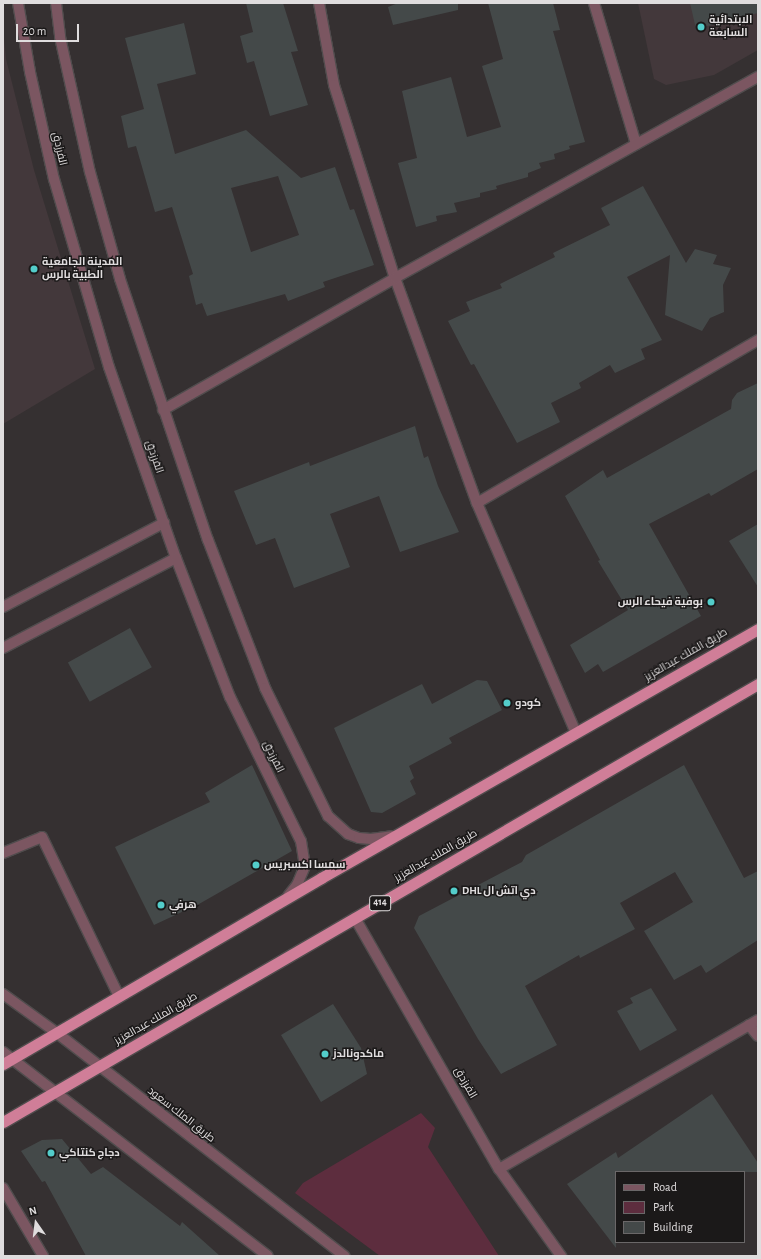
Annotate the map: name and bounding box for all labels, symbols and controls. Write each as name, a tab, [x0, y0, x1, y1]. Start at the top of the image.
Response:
place label: الابتدائية السابعة	[709, 14, 752, 40]
scale bar	[18, 16, 81, 42]
marker: الابتدائية السابعة	[696, 22, 706, 32]
text: 20 m	[23, 25, 46, 37]
street label: الفرزدق	[49, 131, 69, 167]
place label: المدينة الجامعية الطبية بالرس	[42, 256, 122, 282]
marker: المدينة الجامعية الطبية بالرس	[29, 264, 39, 274]
street label: الفرزدق	[142, 439, 166, 475]
place label: بوفية فيحاء الرس	[618, 595, 703, 609]
marker: بوفية فيحاء الرس	[706, 597, 716, 607]
street label: طريق الملك عبدالعزيز	[642, 626, 730, 684]
place label: كودو	[515, 696, 541, 710]
marker: كودو	[502, 698, 512, 708]
street label: الفرزدق	[260, 739, 286, 775]
street label: طريق الملك عبدالعزيز	[392, 827, 480, 885]
place label: سمسا اكسبريس	[264, 858, 346, 872]
marker: سمسا اكسبريس	[251, 860, 261, 870]
place label: DHL دي اتش ال	[462, 884, 536, 898]
marker: DHL دي اتش ال	[449, 886, 459, 896]
road number: 414	[369, 895, 391, 911]
place label: هرفي	[169, 898, 197, 912]
marker: هرفي	[156, 900, 166, 910]
street label: طريق الملك عبدالعزيز	[112, 990, 200, 1048]
place label: ماكدونالدز	[333, 1047, 384, 1061]
marker: ماكدونالدز	[320, 1049, 330, 1059]
street label: الفرزدق	[451, 1065, 479, 1101]
street label: طريق الملك سعود	[145, 1084, 217, 1146]
place label: دجاج كنتاكي	[59, 1146, 120, 1160]
marker: دجاج كنتاكي	[46, 1148, 56, 1158]
legend	[615, 1171, 745, 1243]
text: Road	[653, 1181, 677, 1193]
text: Park	[653, 1201, 674, 1213]
north arrow	[16, 1203, 56, 1243]
text: N	[28, 1205, 38, 1217]
text: Building	[653, 1221, 693, 1233]

